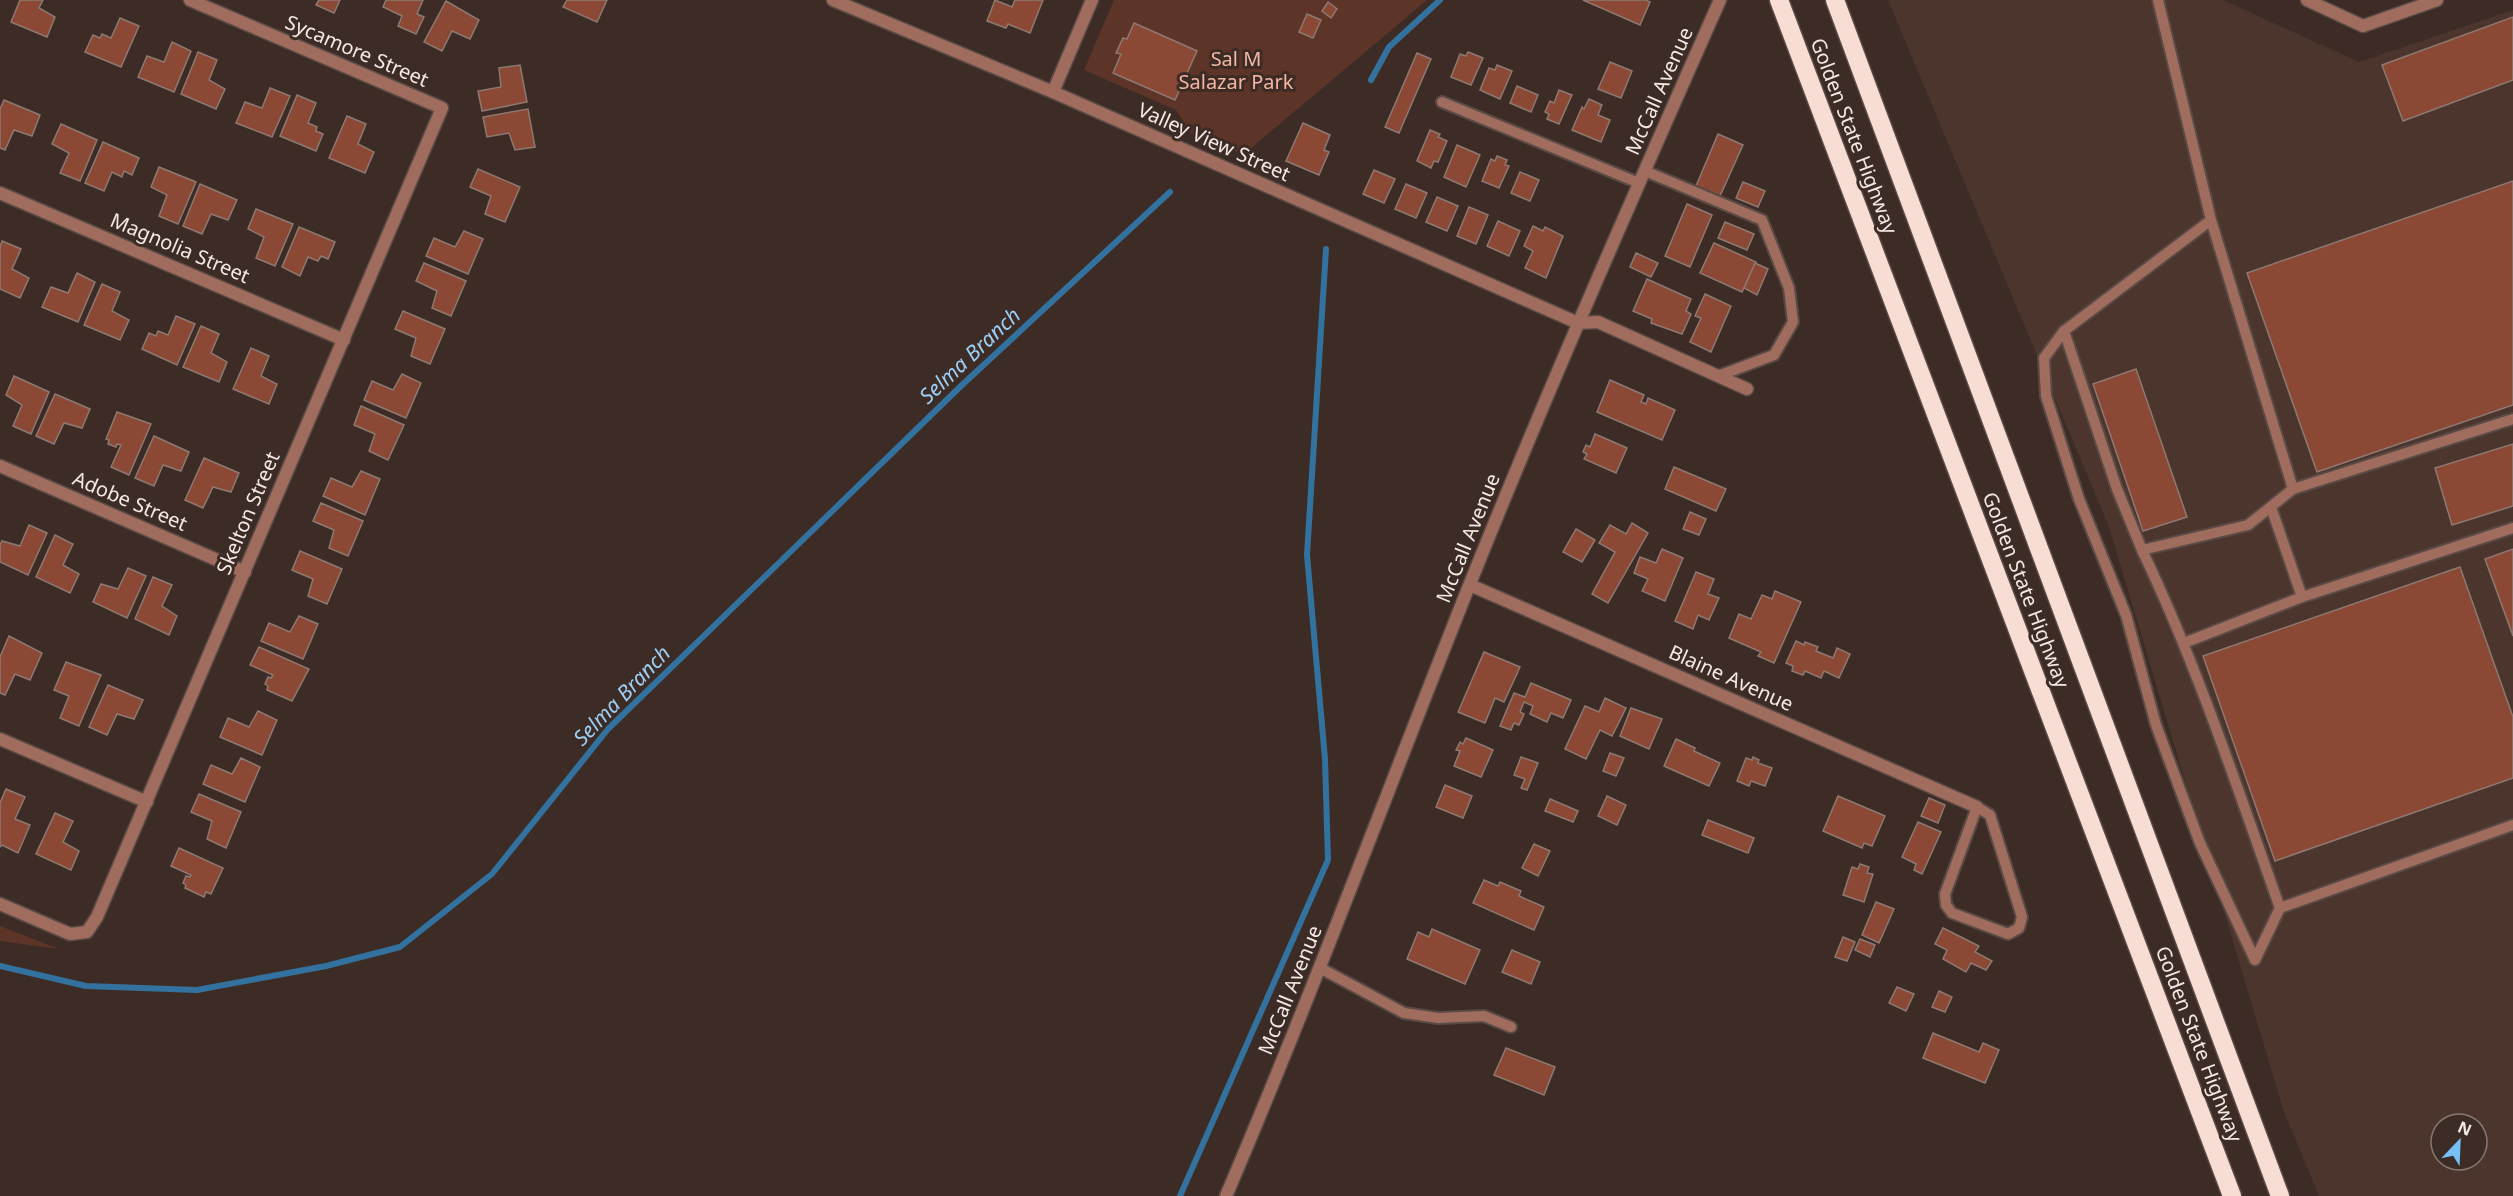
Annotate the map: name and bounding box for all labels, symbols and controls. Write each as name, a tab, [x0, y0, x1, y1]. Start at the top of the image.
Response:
street label: Sycamore Street	[282, 8, 433, 93]
street label: McCall Avenue	[1618, 23, 1699, 159]
street label: Golden State Highway	[1805, 34, 1905, 238]
park label: Sal M Salazar Park	[1179, 45, 1294, 95]
street label: Valley View Street	[1134, 96, 1295, 187]
street label: Magnolia Street	[106, 206, 254, 289]
water label: Selma Branch	[913, 301, 1026, 409]
street label: Skelton Street	[210, 447, 286, 578]
street label: Adobe Street	[69, 464, 192, 537]
street label: McCall Avenue	[1429, 469, 1506, 607]
street label: Golden State Highway	[1977, 488, 2077, 692]
street label: Blaine Avenue	[1665, 638, 1798, 717]
water label: Selma Branch	[567, 639, 676, 751]
street label: McCall Avenue	[1251, 921, 1328, 1059]
street label: Golden State Highway	[2150, 942, 2250, 1146]
north arrow	[2429, 1112, 2489, 1172]
text: N	[2455, 1116, 2475, 1141]

